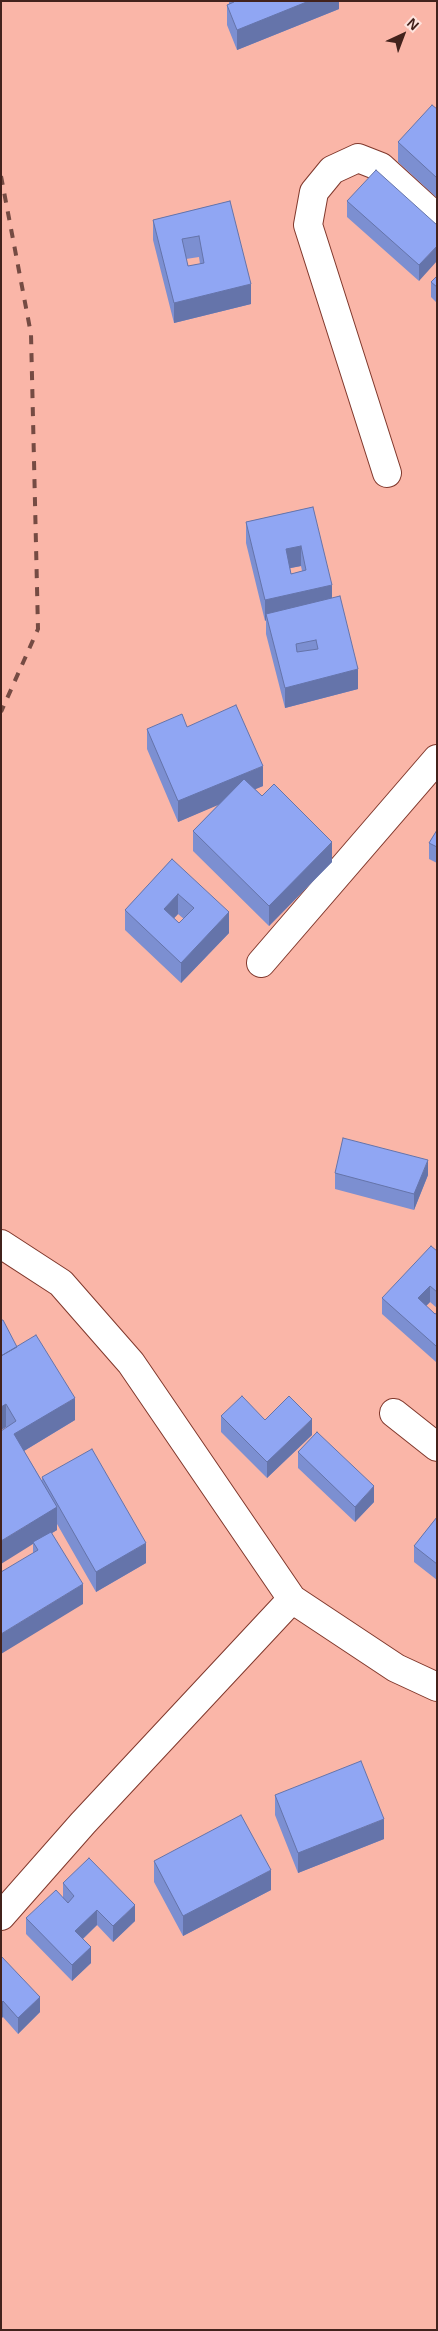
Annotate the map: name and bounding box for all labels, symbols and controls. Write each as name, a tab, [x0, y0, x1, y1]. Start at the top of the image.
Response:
north arrow	[378, 10, 428, 60]
text: N	[404, 15, 422, 33]

